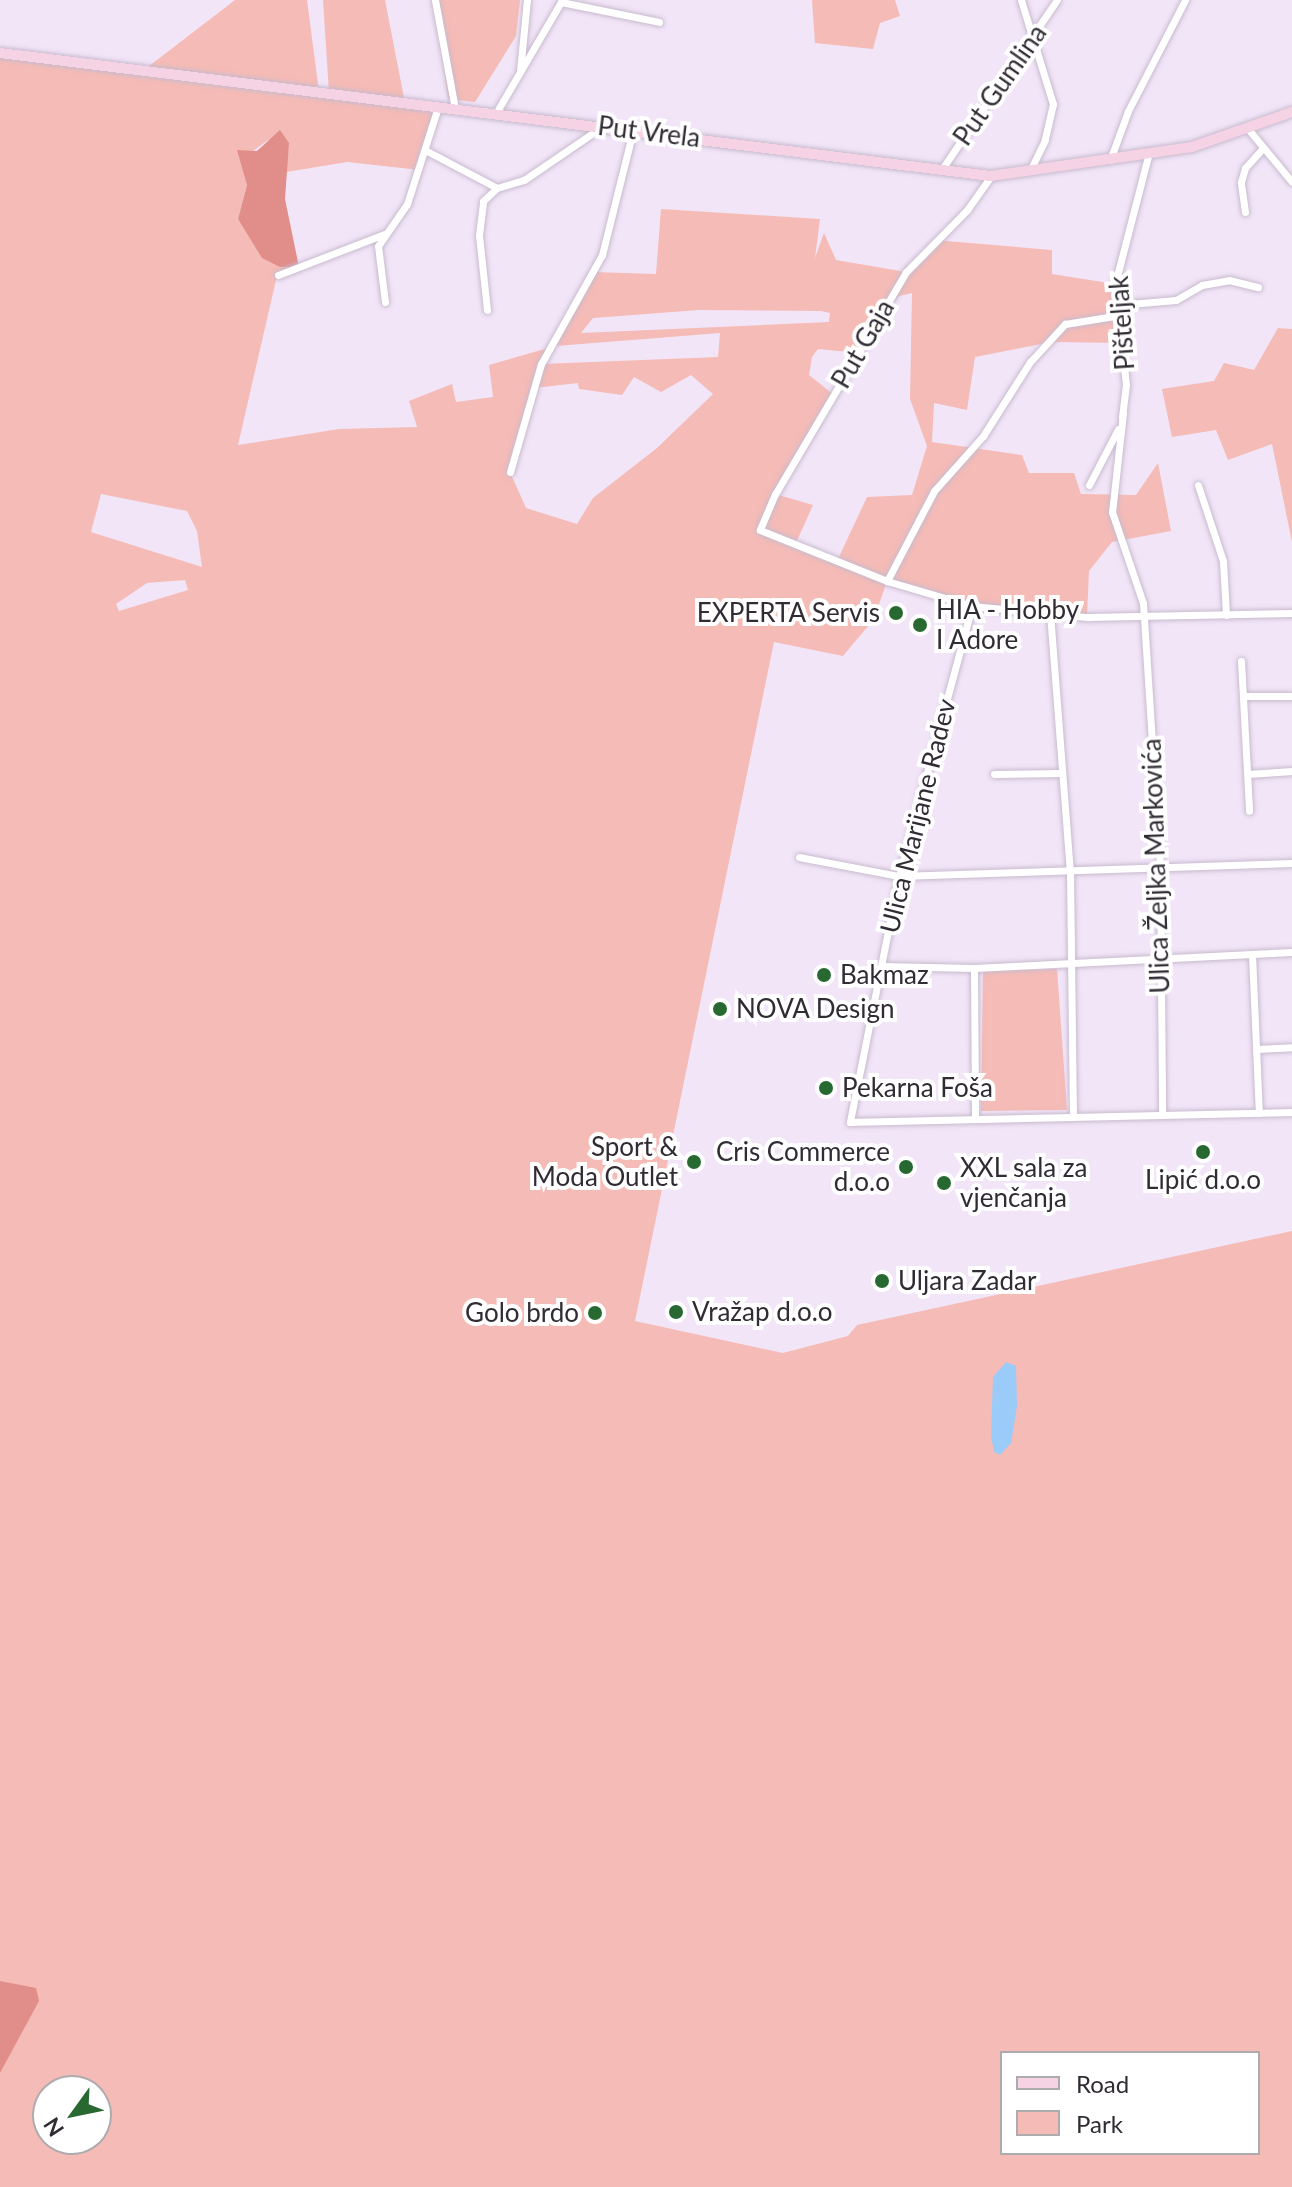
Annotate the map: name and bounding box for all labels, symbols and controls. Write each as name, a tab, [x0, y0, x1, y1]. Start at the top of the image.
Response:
street label: Put Gumlina	[947, 19, 1053, 151]
street label: Put Vrela	[596, 110, 702, 154]
street label: Pišteljak	[1103, 275, 1141, 371]
street label: Put Gaja	[825, 294, 901, 394]
place label: HIA - Hobby I Adore	[936, 594, 1080, 656]
place label: EXPERTA Servis	[696, 597, 880, 629]
marker: EXPERTA Servis	[887, 604, 905, 622]
marker: HIA - Hobby I Adore	[911, 616, 929, 634]
street label: Ulica Marijane Radev	[874, 696, 962, 936]
street label: Ulica Željka Markovića	[1136, 738, 1176, 994]
place label: Bakmaz	[840, 959, 929, 991]
marker: Bakmaz	[815, 966, 833, 984]
place label: NOVA Design	[736, 993, 895, 1025]
marker: NOVA Design	[711, 1000, 729, 1018]
place label: Pekarna Foša	[842, 1072, 993, 1104]
marker: Pekarna Foša	[817, 1079, 835, 1097]
place label: Sport & Moda Outlet	[532, 1131, 678, 1192]
place label: Cris Commerce d.o.o	[716, 1136, 890, 1198]
marker: Lipić d.o.o	[1194, 1143, 1212, 1161]
place label: XXL sala za vjenčanja	[960, 1152, 1088, 1214]
marker: Sport & Moda Outlet	[685, 1153, 703, 1171]
marker: Cris Commerce d.o.o	[897, 1158, 915, 1176]
place label: Lipić d.o.o	[1145, 1164, 1261, 1196]
marker: XXL sala za vjenčanja	[935, 1174, 953, 1192]
place label: Uljara Zadar	[898, 1265, 1036, 1297]
marker: Uljara Zadar	[873, 1272, 891, 1290]
place label: Vražap d.o.o	[692, 1296, 833, 1328]
place label: Golo brdo	[465, 1297, 579, 1329]
marker: Vražap d.o.o	[667, 1303, 685, 1321]
marker: Golo brdo	[586, 1304, 604, 1322]
legend	[1000, 2051, 1260, 2155]
text: Road	[1076, 2069, 1129, 2098]
north arrow	[32, 2075, 112, 2155]
text: Park	[1076, 2109, 1123, 2138]
text: N	[37, 2113, 69, 2142]

